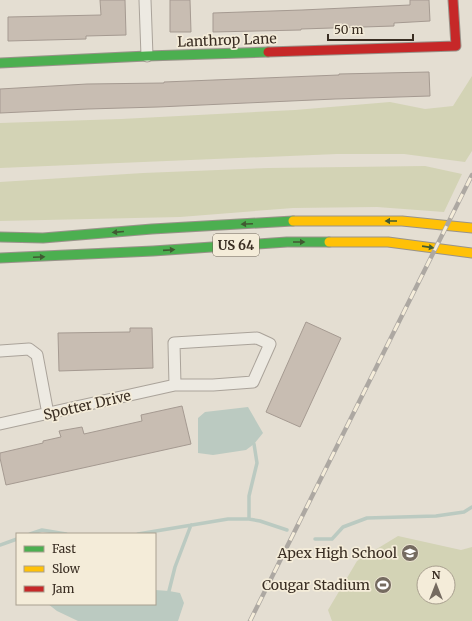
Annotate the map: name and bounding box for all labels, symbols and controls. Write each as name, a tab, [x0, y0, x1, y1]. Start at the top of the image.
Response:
scale bar	[328, 16, 413, 42]
text: 50 m	[334, 22, 363, 37]
street label: Lanthrop Lane	[177, 29, 277, 51]
one-way arrow	[384, 218, 397, 224]
one-way arrow	[241, 220, 253, 227]
one-way arrow	[112, 228, 124, 235]
road number: US 64	[213, 234, 259, 256]
one-way arrow	[293, 239, 306, 245]
one-way arrow	[422, 244, 434, 250]
one-way arrow	[163, 246, 175, 253]
one-way arrow	[33, 254, 46, 260]
street label: Spotter Drive	[41, 386, 133, 424]
legend	[16, 533, 156, 605]
text: Fast	[52, 541, 76, 556]
school or university icon: Apex High School	[400, 543, 420, 563]
place label: Apex High School	[276, 544, 398, 562]
text: Slow	[52, 561, 81, 576]
north arrow	[416, 565, 456, 605]
text: N	[432, 568, 441, 582]
sports icon: Cougar Stadium	[373, 575, 393, 595]
place label: Cougar Stadium	[262, 576, 370, 594]
text: Jam	[51, 581, 75, 596]

